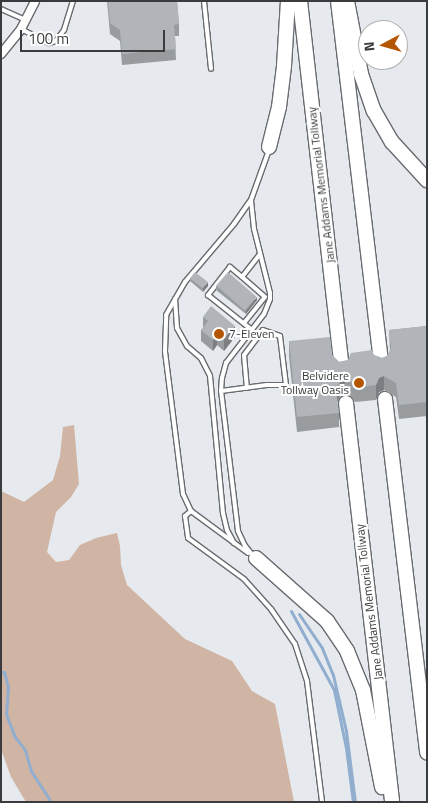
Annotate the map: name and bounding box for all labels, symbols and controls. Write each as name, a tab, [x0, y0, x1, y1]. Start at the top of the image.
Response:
scale bar	[22, 20, 168, 52]
north arrow	[358, 20, 408, 70]
text: 100 m	[28, 27, 69, 50]
text: N	[358, 41, 380, 52]
street label: Jane Addams Memorial Tollway	[304, 106, 338, 264]
place label: 7-Eleven	[229, 327, 275, 341]
marker: 7-Eleven	[213, 328, 225, 340]
place label: Belvidere Tollway Oasis	[281, 369, 349, 397]
marker: Belvidere Tollway Oasis	[353, 377, 365, 389]
street label: Jane Addams Memorial Tollway	[352, 523, 386, 681]

